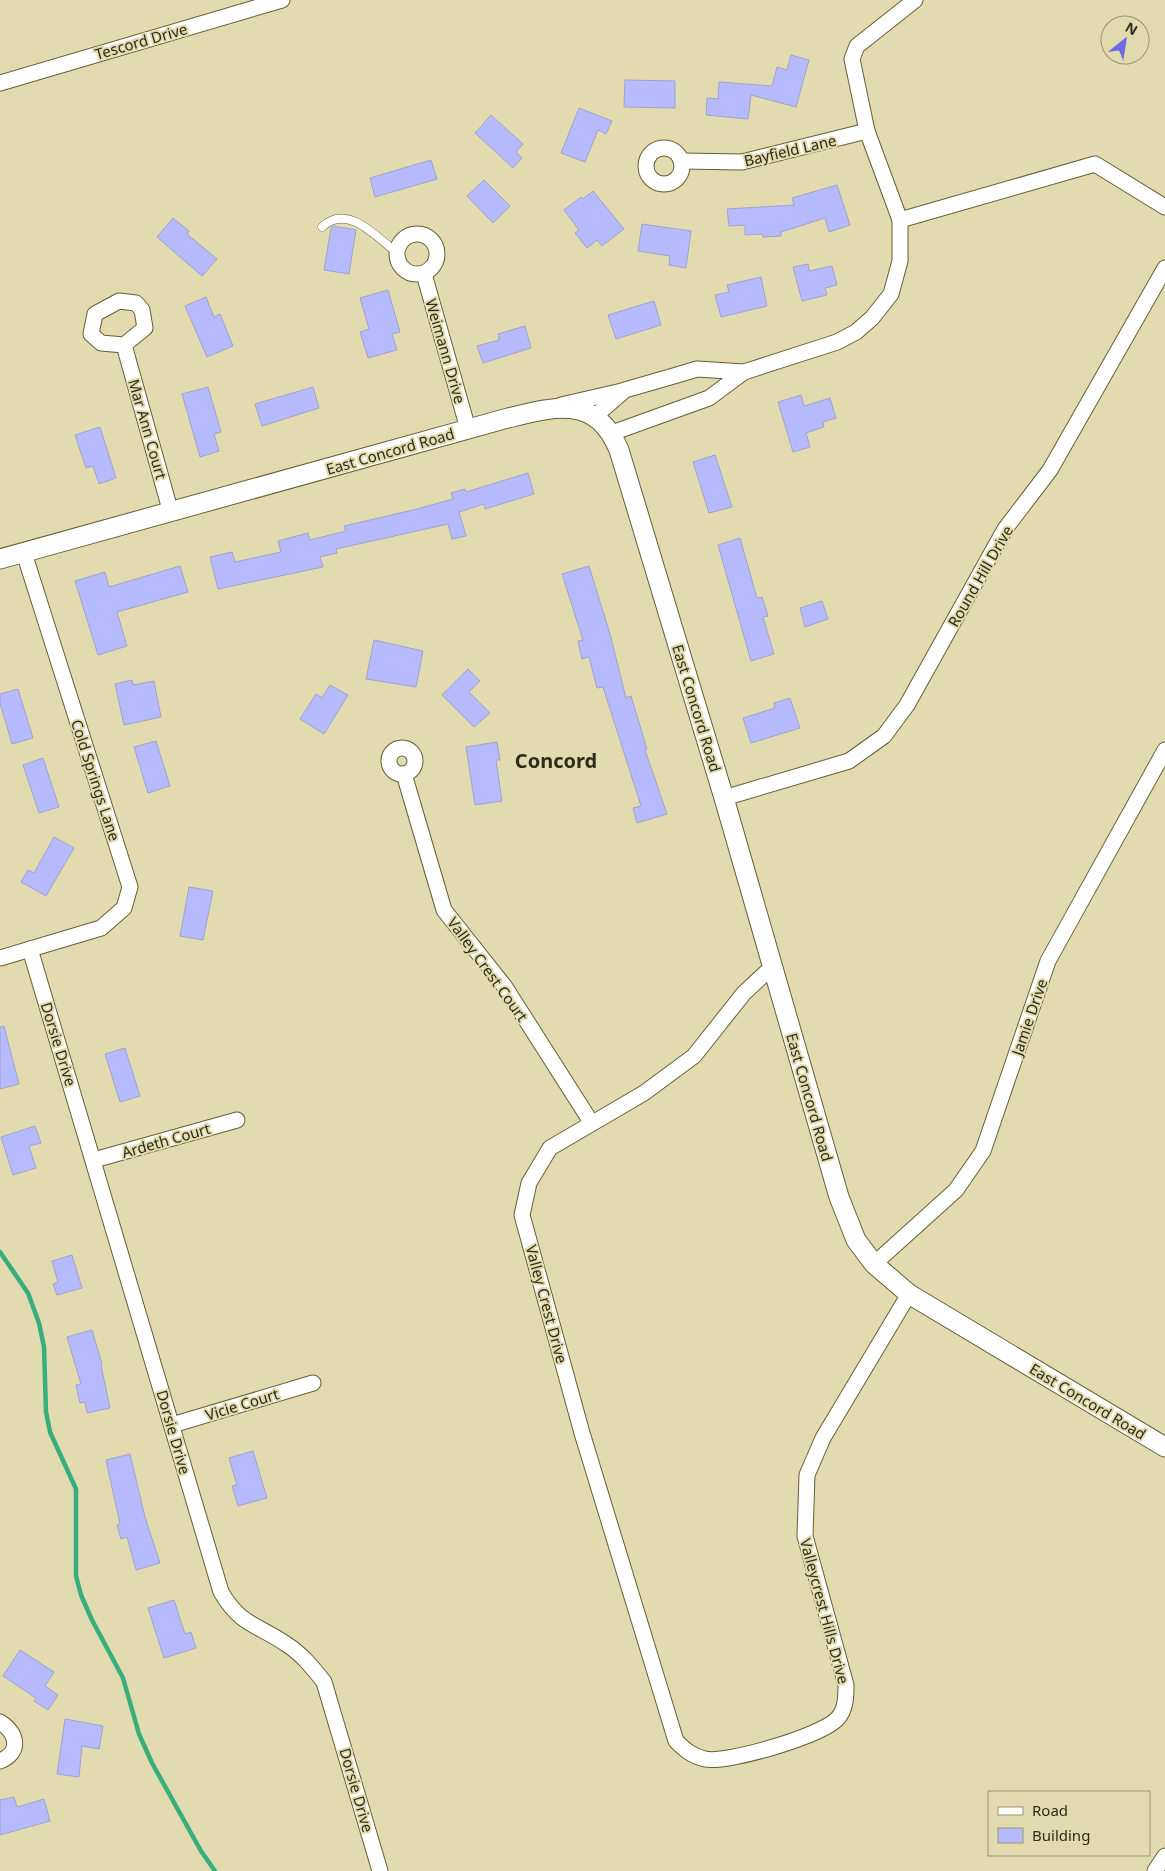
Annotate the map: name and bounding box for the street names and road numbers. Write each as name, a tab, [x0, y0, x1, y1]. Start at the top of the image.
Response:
street label: Tescord Drive	[92, 18, 190, 64]
street label: Bayfield Lane	[742, 130, 838, 170]
street label: Weimann Drive	[422, 296, 470, 406]
street label: Mar Ann Court	[124, 376, 172, 482]
street label: East Concord Road	[324, 423, 456, 479]
street label: Round Hill Drive	[943, 522, 1017, 630]
street label: East Concord Road	[668, 642, 726, 774]
street label: Cold Springs Lane	[67, 717, 125, 843]
street label: Valley Crest Court	[443, 913, 533, 1026]
street label: Jamie Drive	[1006, 976, 1051, 1060]
street label: Dorsie Drive	[37, 1000, 81, 1088]
street label: East Concord Road	[782, 1031, 838, 1163]
street label: Ardeth Court	[119, 1118, 213, 1162]
street label: Valley Crest Drive	[522, 1242, 572, 1366]
street label: East Concord Road	[1026, 1358, 1150, 1444]
street label: Vicie Court	[203, 1383, 282, 1425]
street label: Dorsie Drive	[152, 1388, 196, 1476]
street label: Valleycrest Hills Drive	[796, 1536, 854, 1686]
street label: Dorsie Drive	[335, 1746, 379, 1834]

